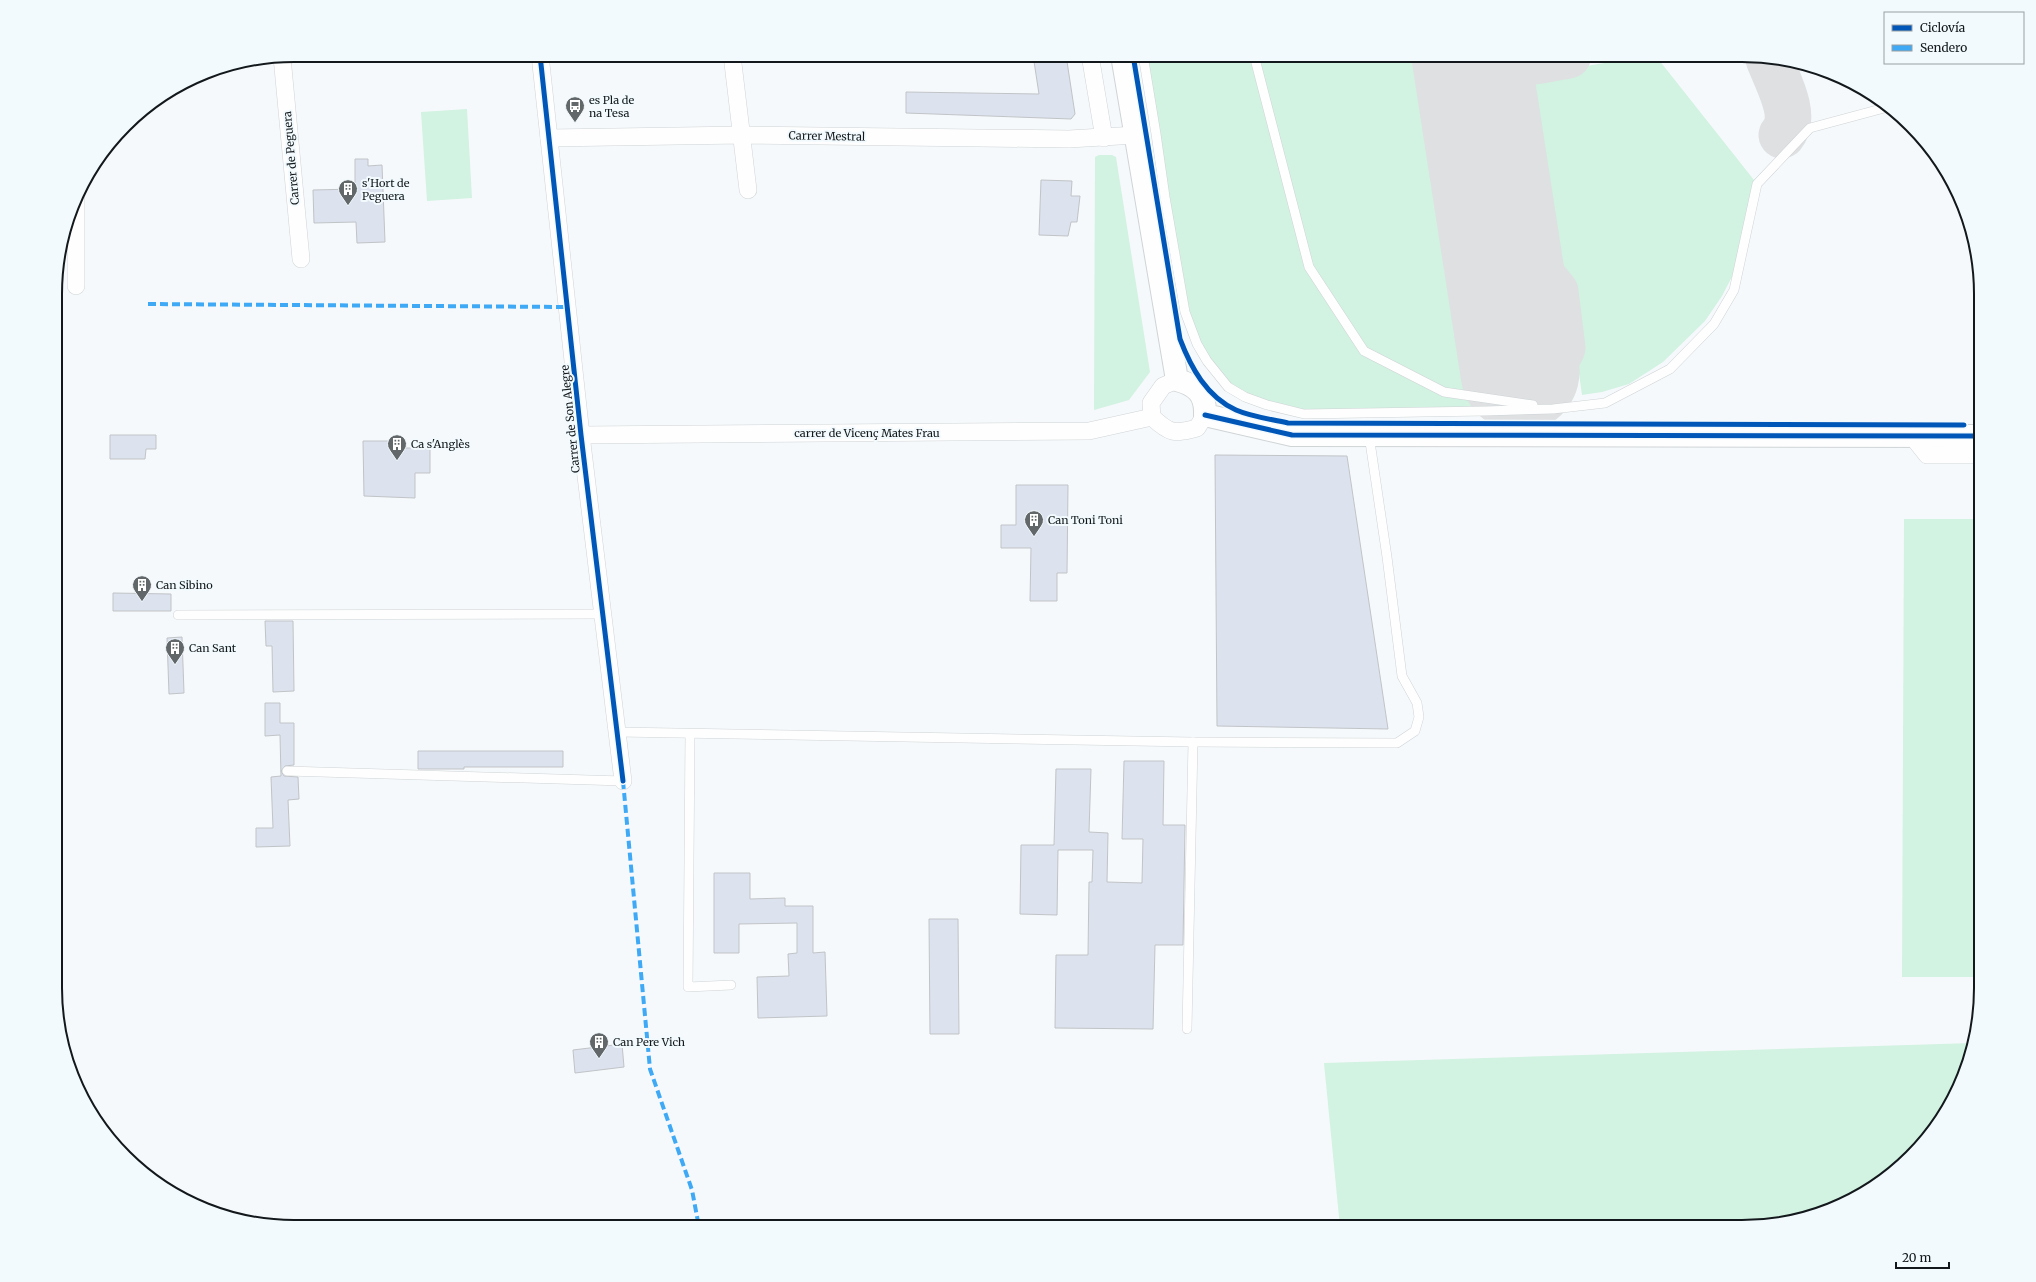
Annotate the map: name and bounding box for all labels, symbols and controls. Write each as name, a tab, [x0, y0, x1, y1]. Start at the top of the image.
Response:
legend	[1884, 12, 2024, 64]
text: Ciclovía	[1920, 20, 1966, 35]
text: Sendero	[1920, 40, 1967, 55]
place label: es Pla de na Tesa	[589, 93, 634, 120]
bus stop icon: es Pla de na Tesa	[564, 95, 586, 123]
street label: Carrer de Peguera	[280, 111, 302, 205]
street label: Carrer Mestral	[789, 128, 866, 144]
place label: s'Hort de Peguera	[362, 176, 410, 203]
building icon: s'Hort de Peguera	[337, 178, 359, 206]
street label: Carrer de Son Alegre	[557, 364, 583, 474]
street label: carrer de Vicenç Mates Frau	[794, 426, 940, 440]
building icon: Ca s'Anglès	[386, 433, 408, 461]
place label: Ca s'Anglès	[411, 437, 470, 451]
building icon: Can Toni Toni	[1023, 509, 1045, 537]
place label: Can Toni Toni	[1048, 513, 1123, 527]
building icon: Can Sibino	[131, 574, 153, 602]
place label: Can Sibino	[156, 578, 213, 592]
building icon: Can Sant	[164, 637, 186, 665]
place label: Can Sant	[189, 641, 237, 655]
building icon: Can Pere Vich	[588, 1031, 610, 1059]
place label: Can Pere Vich	[613, 1035, 686, 1049]
scale bar	[1896, 1244, 1949, 1270]
text: 20 m	[1902, 1250, 1931, 1265]

